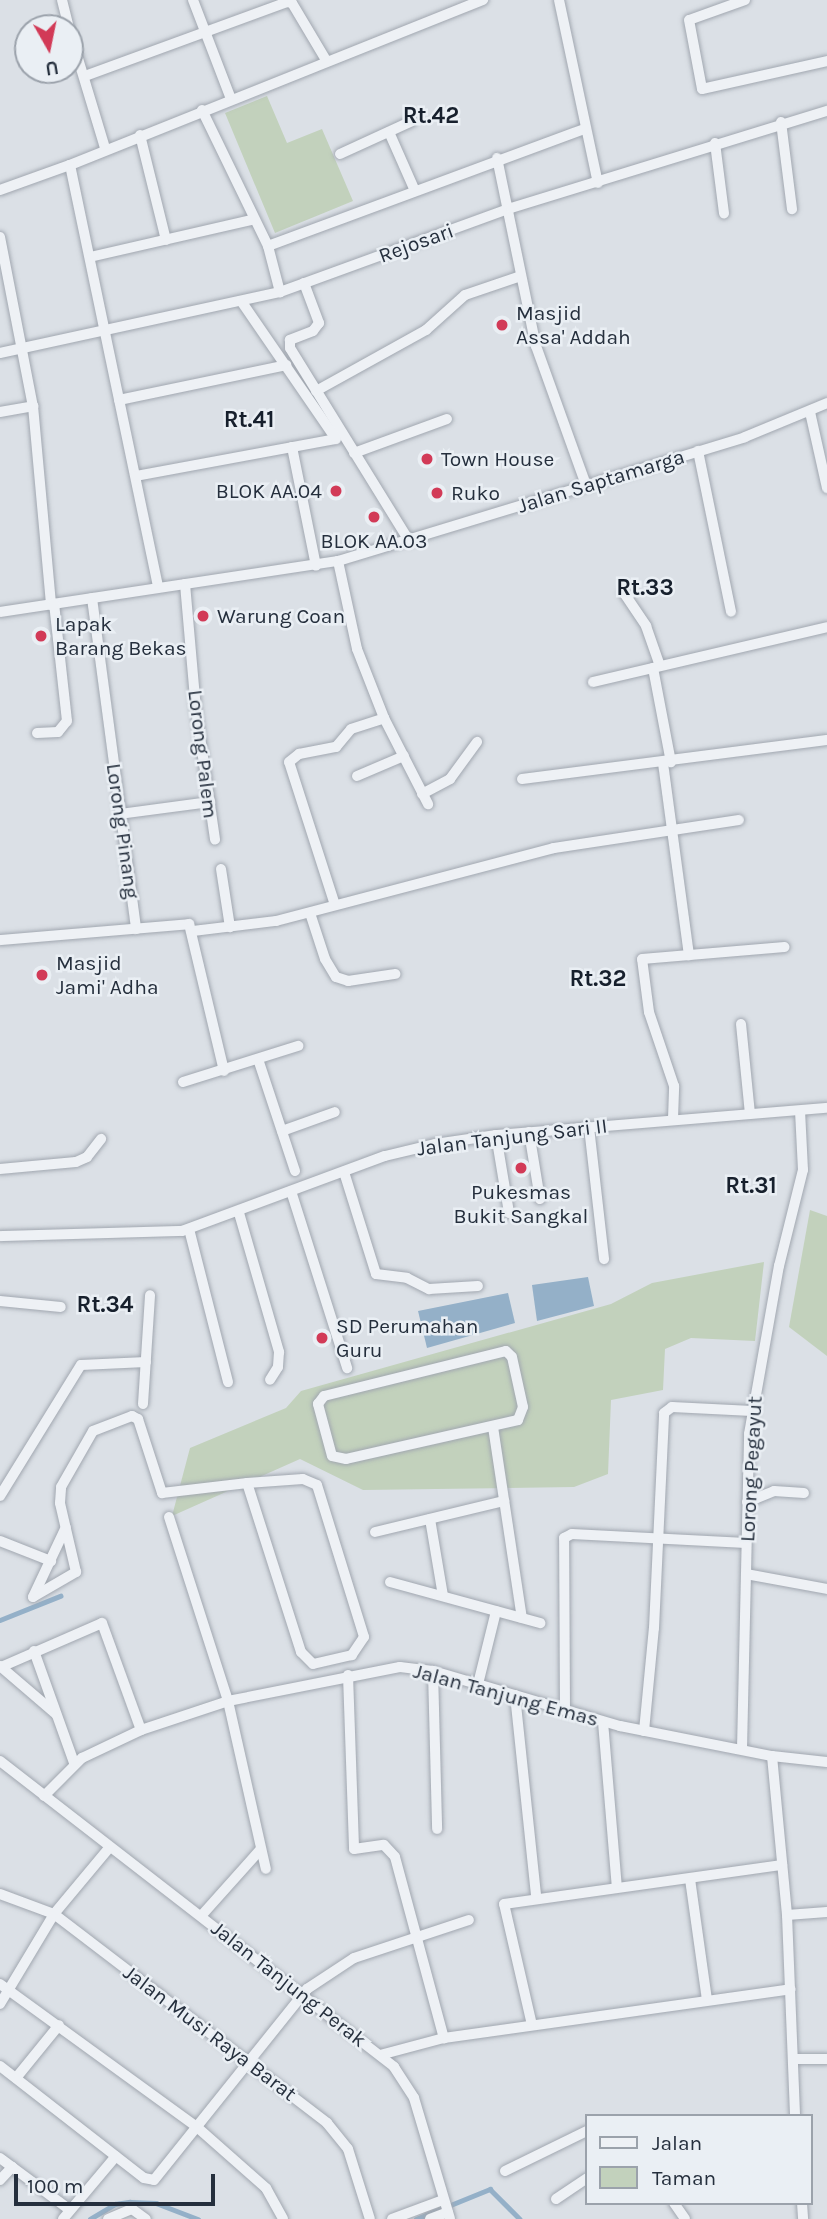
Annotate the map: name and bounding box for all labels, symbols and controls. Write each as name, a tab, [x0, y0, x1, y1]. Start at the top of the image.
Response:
north arrow	[14, 14, 84, 84]
text: U	[44, 56, 60, 80]
district label: Rt.42	[403, 102, 459, 130]
street label: Rejosari	[375, 218, 457, 268]
place label: Masjid Assa' Addah	[516, 300, 631, 350]
marker: Masjid Assa' Addah	[494, 317, 510, 333]
district label: Rt.41	[224, 406, 274, 434]
street label: Jalan Saptamarga	[515, 444, 687, 518]
place label: Town House	[441, 446, 554, 472]
marker: Town House	[419, 451, 435, 467]
place label: BLOK AA.04	[216, 478, 322, 504]
place label: Ruko	[451, 480, 500, 506]
marker: BLOK AA.04	[328, 483, 344, 499]
marker: Ruko	[429, 485, 445, 501]
marker: BLOK AA.03	[366, 509, 382, 525]
place label: BLOK AA.03	[321, 528, 427, 554]
district label: Rt.33	[616, 574, 674, 602]
place label: Warung Coan	[217, 603, 345, 629]
marker: Warung Coan	[195, 608, 211, 624]
place label: Lapak Barang Bekas	[55, 611, 187, 661]
marker: Lapak Barang Bekas	[33, 628, 49, 644]
street label: Lorong Palem	[183, 688, 223, 820]
street label: Lorong Pinang	[101, 762, 145, 900]
place label: Masjid Jami' Adha	[56, 950, 159, 1000]
district label: Rt.32	[569, 965, 627, 993]
marker: Masjid Jami' Adha	[34, 967, 50, 983]
street label: Jalan Tanjung Sari II	[415, 1113, 609, 1161]
marker: Pukesmas Bukit Sangkal	[513, 1160, 529, 1176]
district label: Rt.31	[725, 1172, 777, 1200]
place label: Pukesmas Bukit Sangkal	[454, 1179, 588, 1229]
district label: Rt.34	[77, 1291, 133, 1319]
place label: SD Perumahan Guru	[336, 1313, 478, 1363]
marker: SD Perumahan Guru	[314, 1330, 330, 1346]
street label: Lorong Pegayut	[735, 1395, 767, 1543]
street label: Jalan Tanjung Emas	[411, 1658, 601, 1732]
street label: Jalan Tanjung Perak	[206, 1916, 372, 2052]
street label: Jalan Musi Raya Barat	[118, 1960, 302, 2106]
legend	[586, 2114, 813, 2205]
text: Jalan	[652, 2131, 702, 2155]
scale bar	[18, 2160, 219, 2204]
text: Taman	[652, 2166, 716, 2190]
text: 100 m	[27, 2174, 84, 2198]

